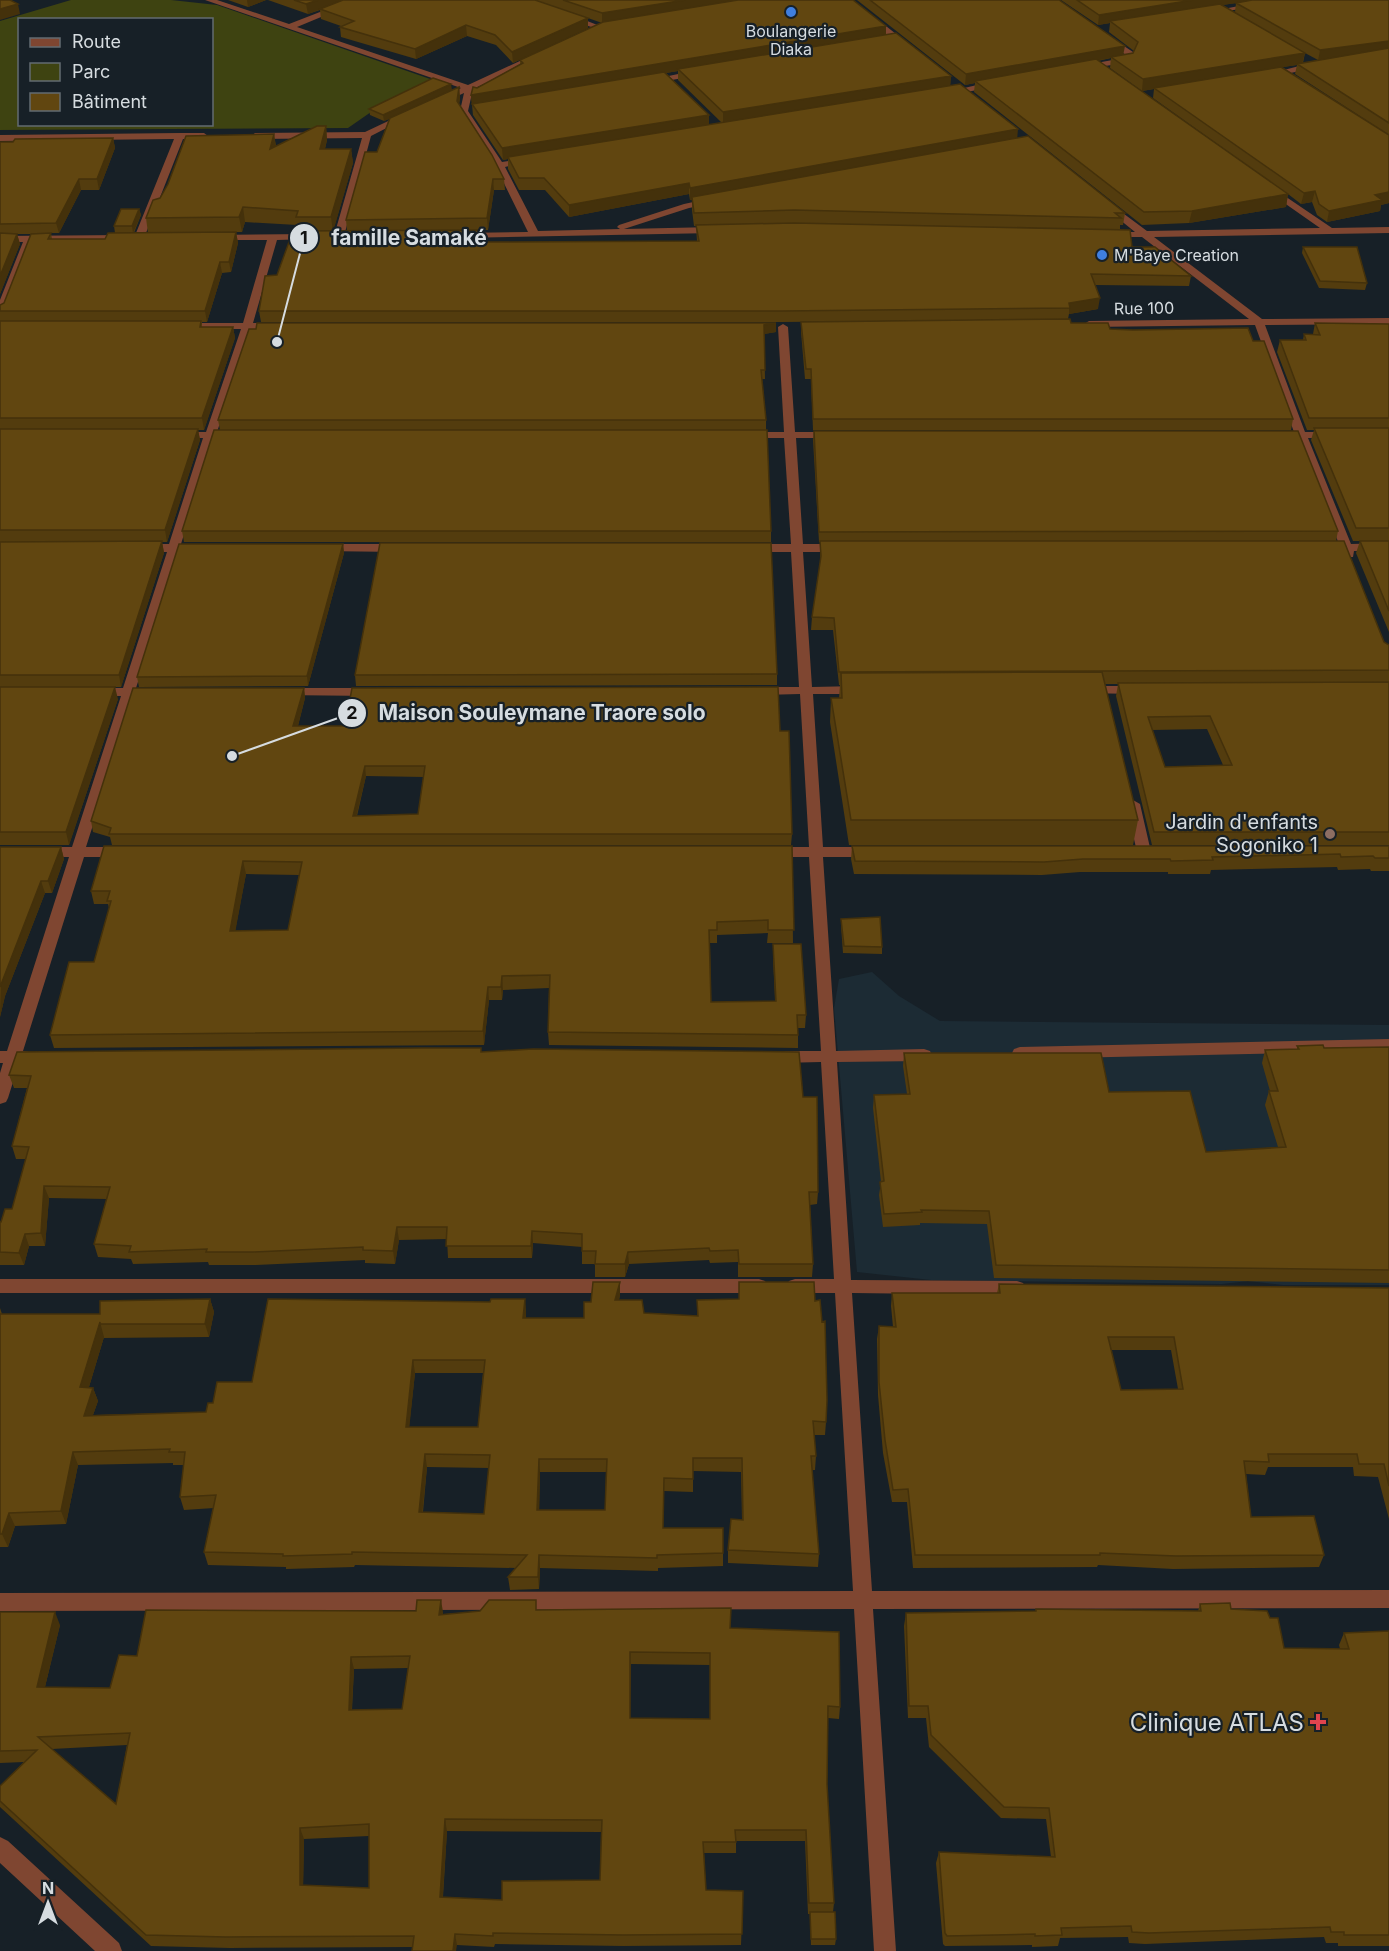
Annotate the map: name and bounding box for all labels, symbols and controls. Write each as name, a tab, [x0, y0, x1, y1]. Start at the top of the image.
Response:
marker: Boulangerie Diaka	[784, 5, 798, 19]
legend	[18, 18, 213, 126]
place label: Boulangerie Diaka	[746, 21, 836, 59]
text: Route	[72, 31, 121, 52]
text: Parc	[72, 61, 110, 82]
text: Bâtiment	[72, 91, 147, 112]
callout: famille Samaké	[289, 219, 499, 258]
text: famille Samaké	[331, 225, 487, 250]
text: 1	[300, 227, 308, 248]
place label: M'Baye Creation	[1114, 245, 1239, 265]
marker: M'Baye Creation	[1095, 248, 1109, 262]
street label: Rue 100	[1114, 297, 1174, 319]
callout: Maison Souleymane Traore solo	[337, 693, 718, 732]
text: Maison Souleymane Traore solo	[378, 700, 706, 725]
text: 2	[346, 702, 358, 723]
place label: Jardin d'enfants Sogoniko 1	[1165, 810, 1318, 857]
marker: Jardin d'enfants Sogoniko 1	[1323, 827, 1337, 841]
place label: Clinique ATLAS	[1130, 1708, 1304, 1737]
marker: Clinique ATLAS	[1309, 1713, 1327, 1731]
north arrow	[18, 1873, 78, 1933]
text: N	[42, 1878, 54, 1898]

